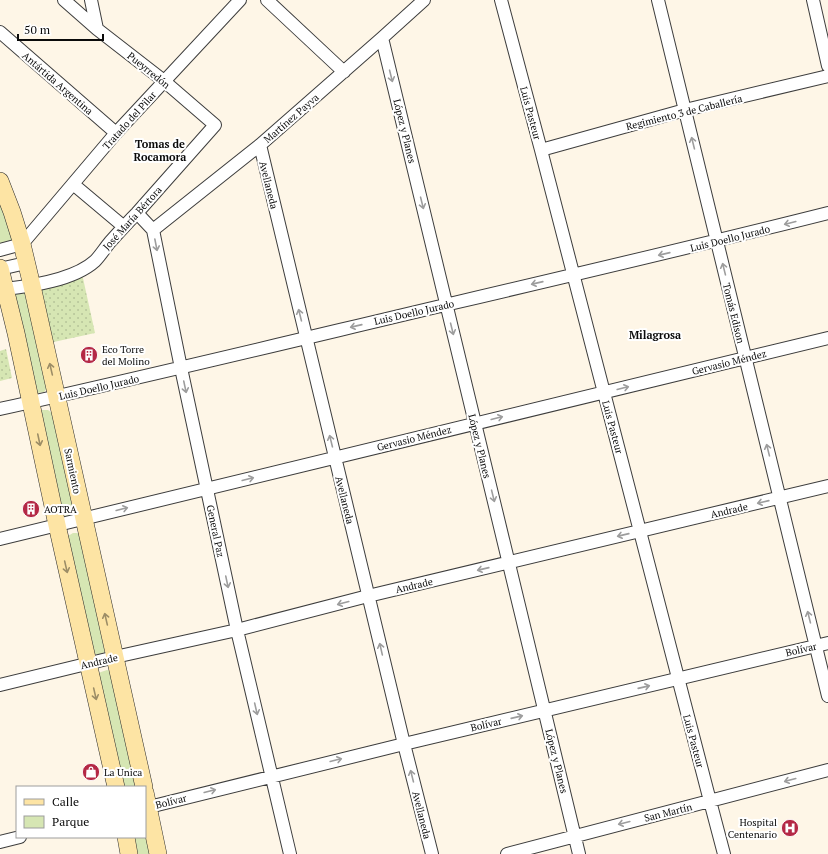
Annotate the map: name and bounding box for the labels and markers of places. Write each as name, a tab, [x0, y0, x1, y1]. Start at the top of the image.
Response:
place label: Eco Torre del Molino	[102, 343, 150, 368]
building icon: Eco Torre del Molino	[79, 345, 99, 365]
building icon: AOTRA	[21, 499, 41, 519]
place label: AOTRA	[44, 503, 77, 516]
shop icon: La Unica	[81, 762, 101, 782]
place label: La Unica	[104, 766, 142, 779]
place label: Hospital Centenario	[728, 816, 777, 841]
hospital icon: Hospital Centenario	[780, 818, 800, 838]

